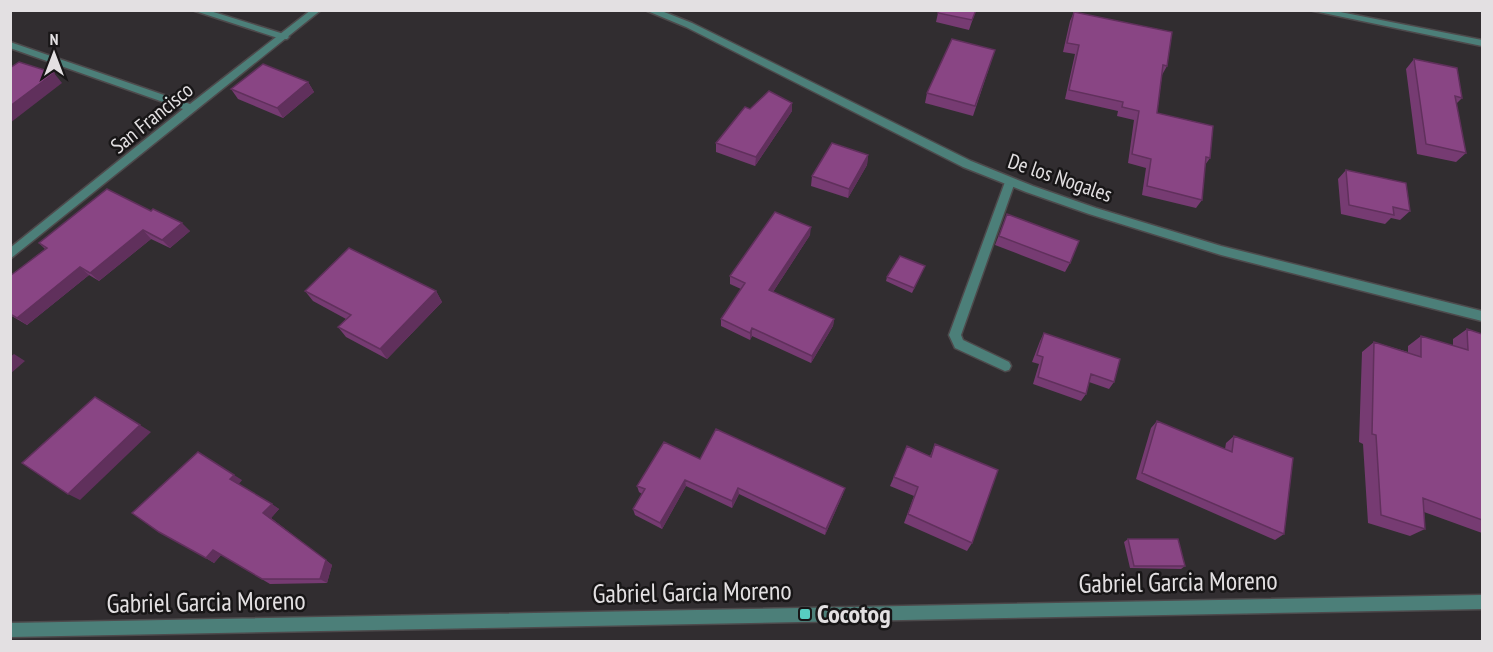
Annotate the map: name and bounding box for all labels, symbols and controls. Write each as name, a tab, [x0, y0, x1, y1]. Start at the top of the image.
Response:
north arrow	[24, 24, 84, 84]
text: N	[50, 29, 58, 49]
street label: San Francisco	[105, 76, 198, 159]
street label: De los Nogales	[1005, 147, 1116, 208]
street label: Gabriel Garcia Moreno	[1078, 563, 1278, 600]
street label: Gabriel Garcia Moreno	[592, 573, 792, 610]
street label: Gabriel Garcia Moreno	[106, 583, 306, 620]
place label: Cocotog	[817, 597, 891, 630]
marker: Cocotog	[798, 607, 812, 621]

